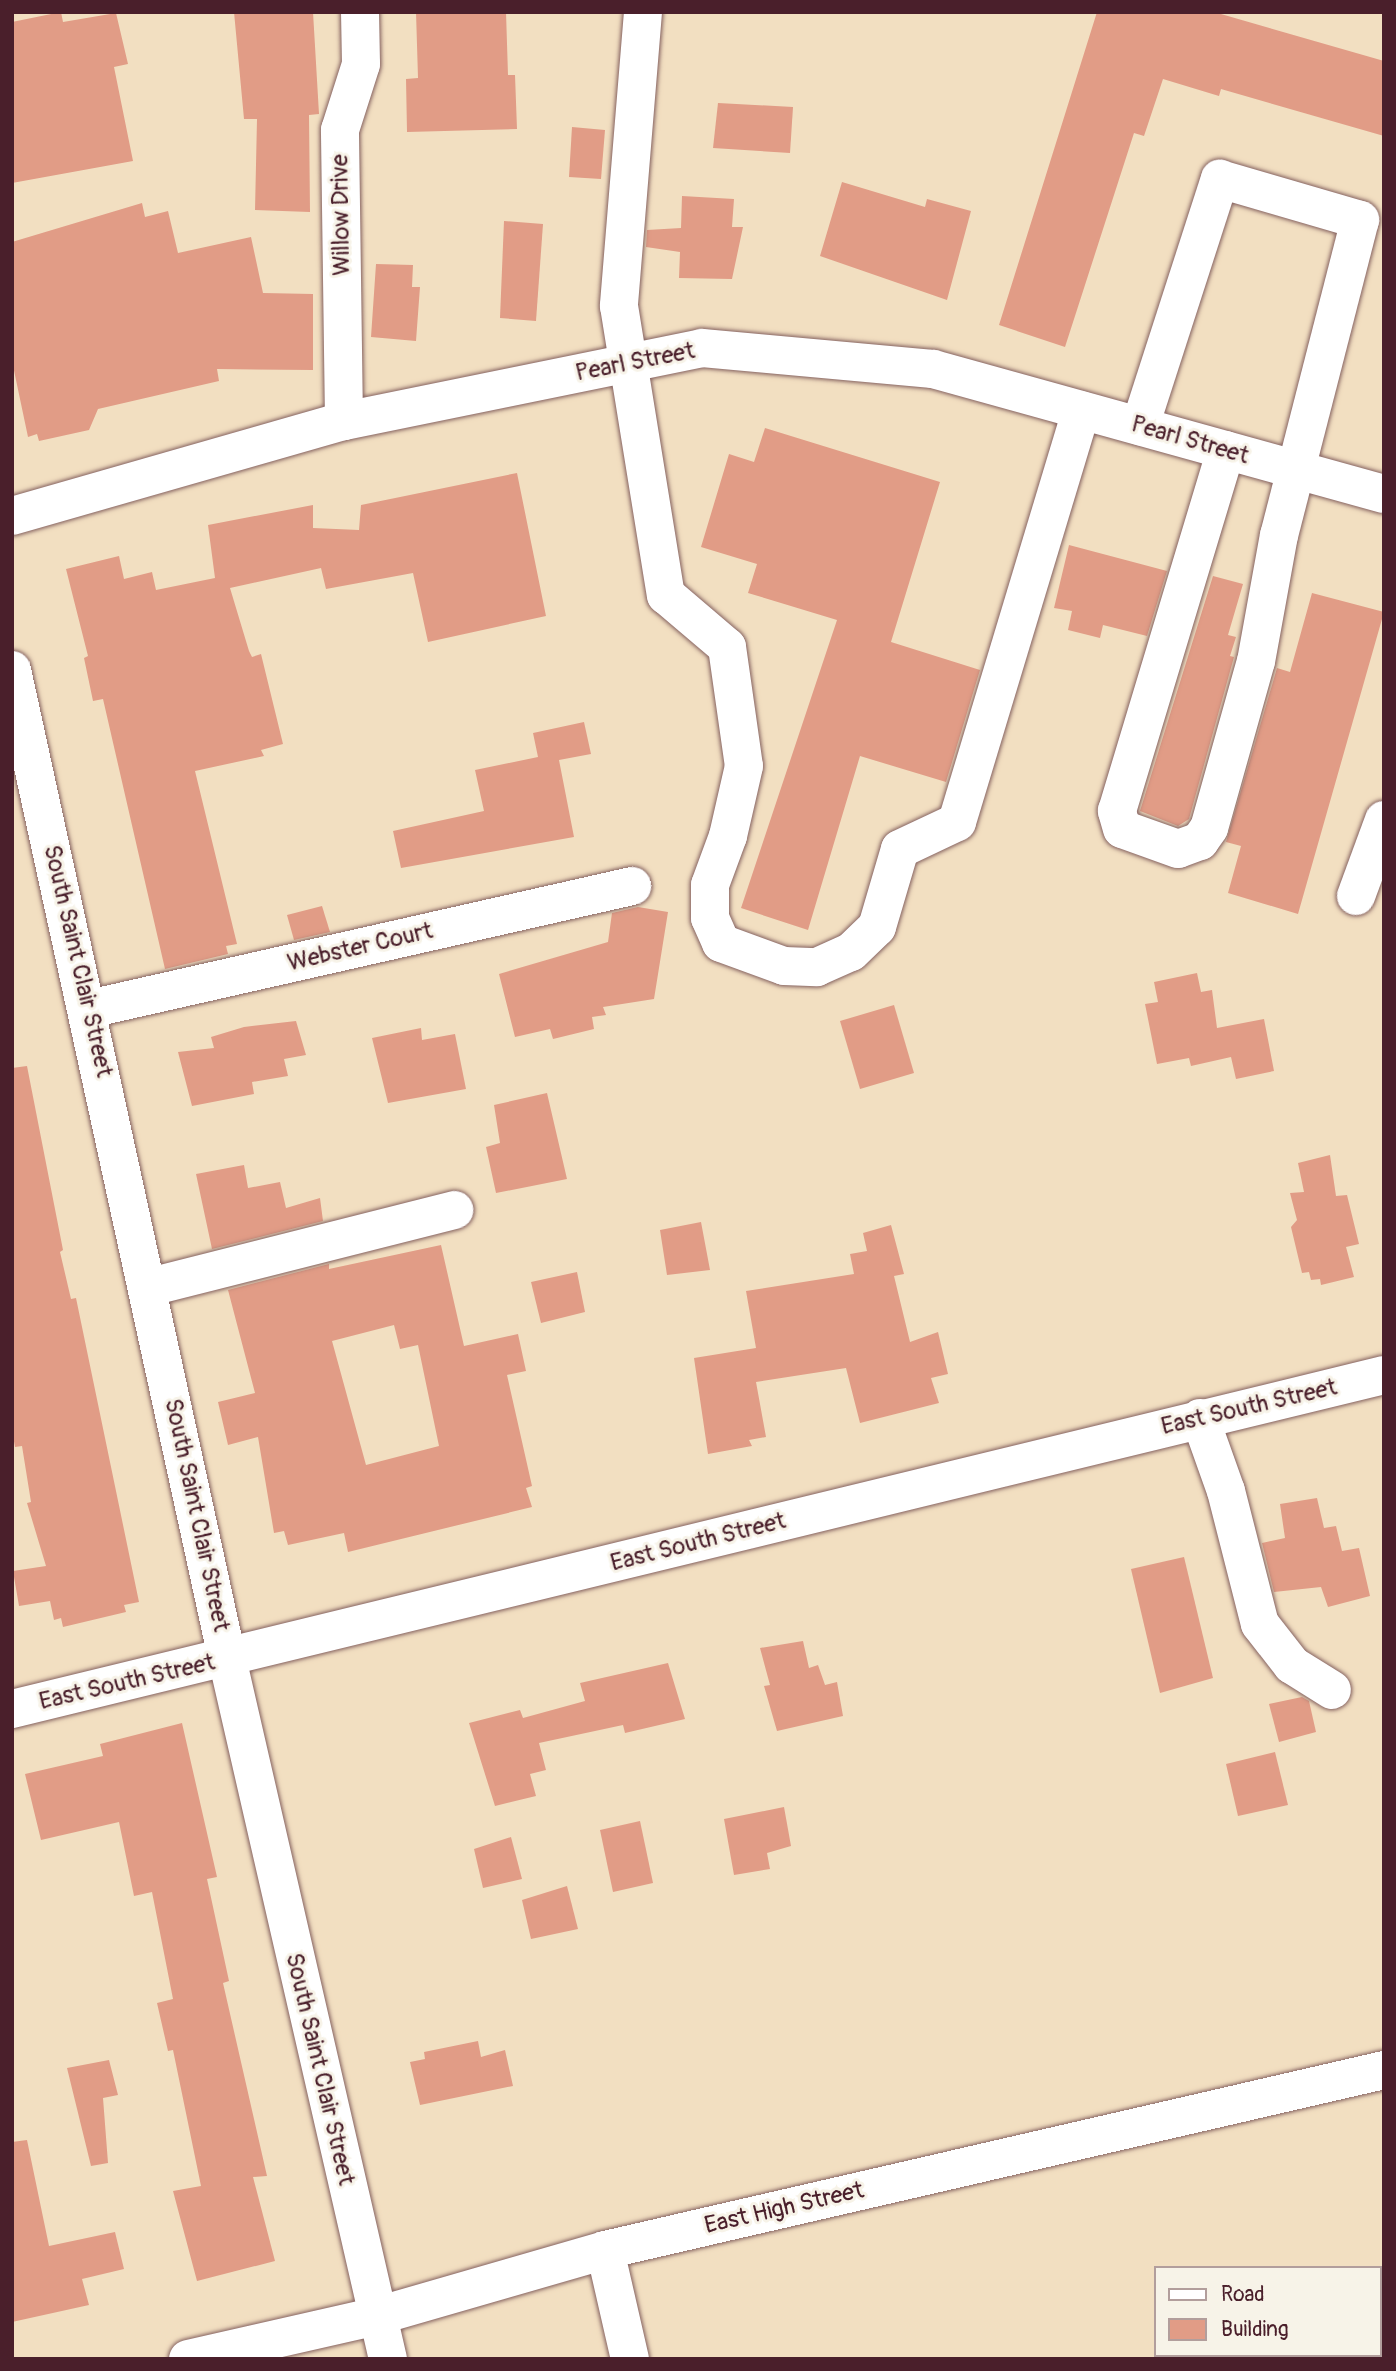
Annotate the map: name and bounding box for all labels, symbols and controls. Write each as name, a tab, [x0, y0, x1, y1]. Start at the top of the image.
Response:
street label: Willow Drive	[326, 154, 356, 276]
street label: Pearl Street	[573, 336, 697, 388]
street label: Pearl Street	[1128, 410, 1252, 470]
street label: South Saint Clair Street	[37, 842, 119, 1080]
street label: Webster Court	[285, 916, 435, 978]
street label: East South Street	[1158, 1373, 1340, 1441]
street label: South Saint Clair Street	[158, 1396, 236, 1634]
street label: East South Street	[607, 1506, 789, 1578]
street label: East South Street	[36, 1648, 218, 1716]
street label: South Saint Clair Street	[279, 1950, 361, 2188]
street label: East High Street	[702, 2176, 866, 2240]
legend	[1154, 2266, 1382, 2357]
text: Road	[1221, 2281, 1265, 2308]
text: Building	[1221, 2316, 1288, 2343]

